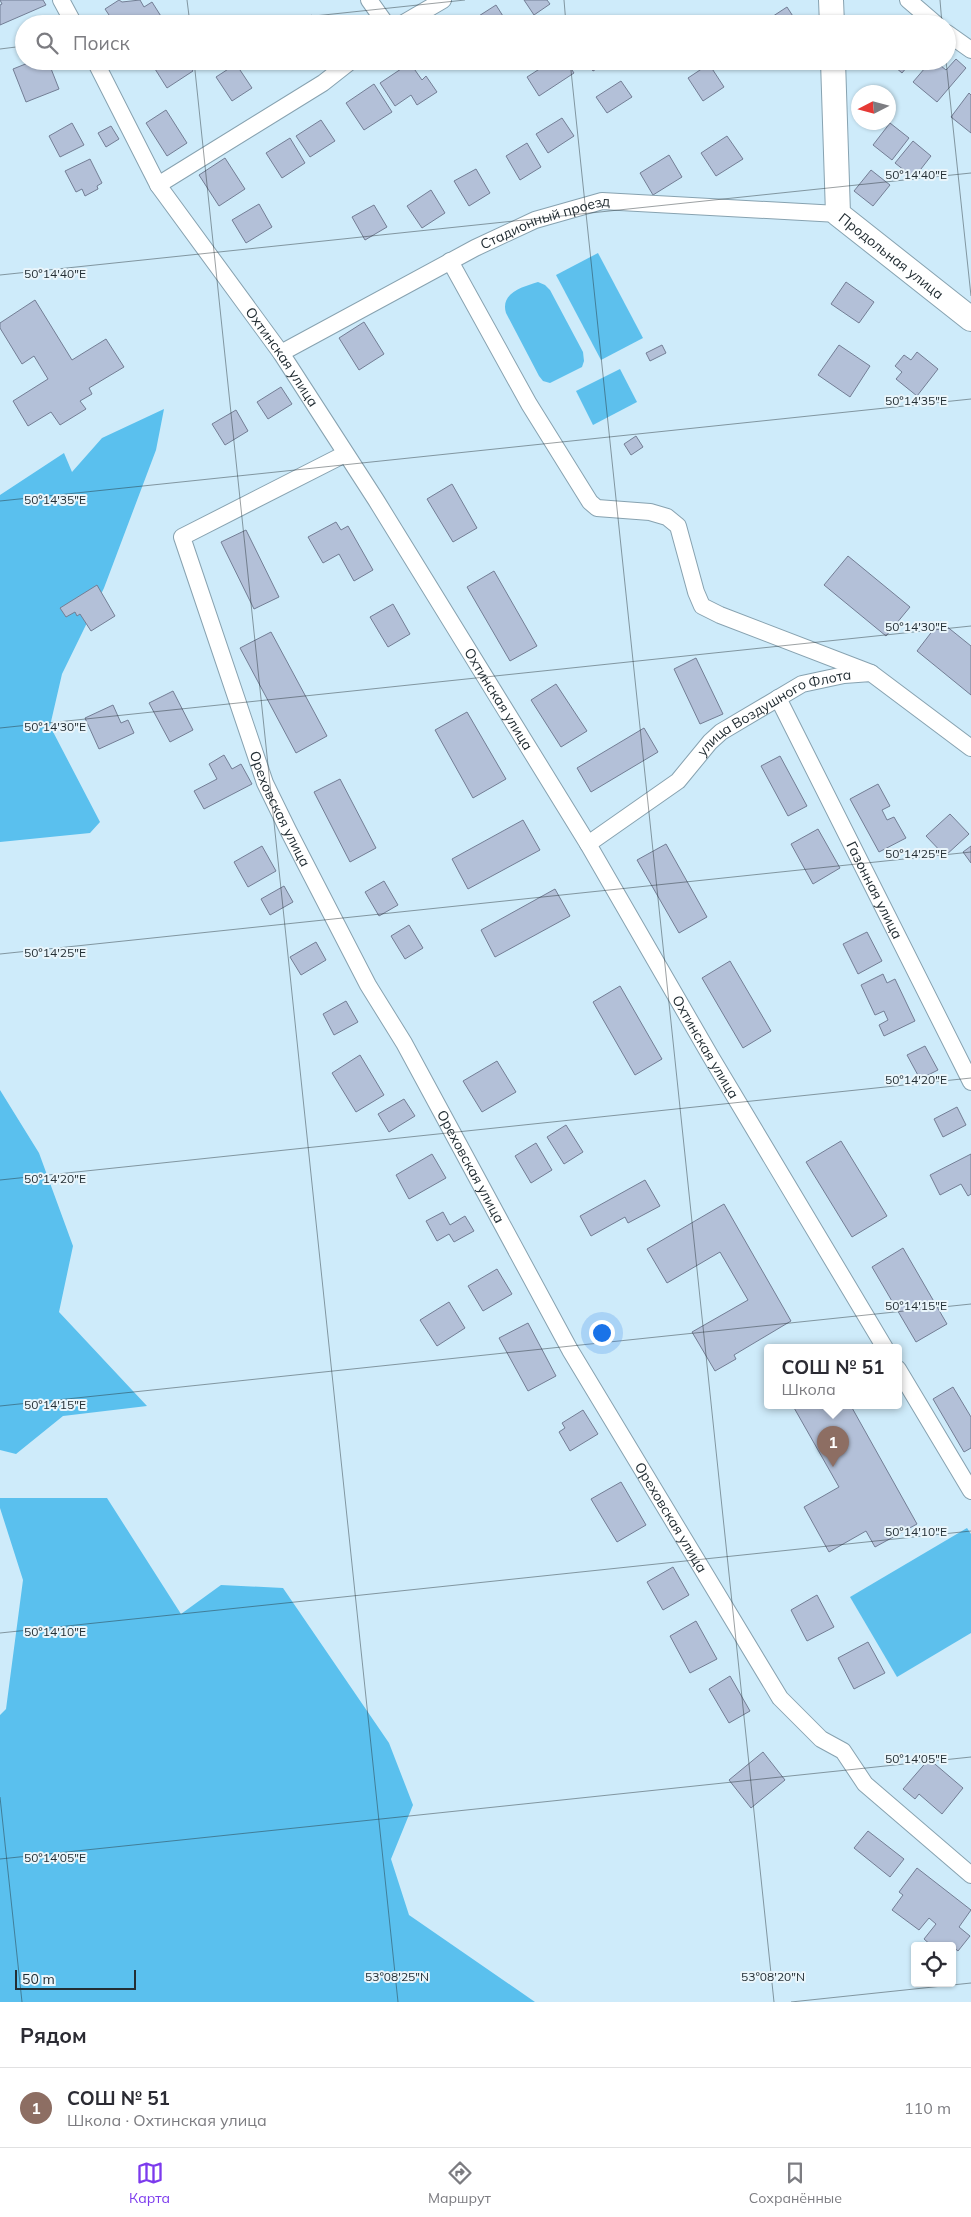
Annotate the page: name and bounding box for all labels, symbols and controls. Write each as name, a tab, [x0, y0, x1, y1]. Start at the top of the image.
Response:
search box	[15, 15, 956, 70]
icon: search	[33, 29, 61, 57]
text: Поиск	[73, 31, 130, 55]
north arrow	[851, 85, 896, 130]
text: 50°14'40"E	[885, 167, 947, 182]
street label: Стадионный проезд	[477, 192, 611, 253]
street label: Продольная улица	[835, 209, 947, 303]
text: 50°14'40"E	[24, 266, 86, 281]
street label: Охтинская улица	[241, 304, 322, 410]
text: 50°14'35"E	[885, 393, 947, 408]
text: 50°14'35"E	[24, 492, 86, 507]
text: 50°14'30"E	[885, 619, 947, 634]
street label: Охтинская улица	[460, 644, 537, 753]
street label: улица Воздушного Флота	[693, 665, 852, 760]
text: 50°14'30"E	[24, 719, 86, 734]
street label: Ореховская улица	[246, 748, 314, 870]
street label: Газонная улица	[842, 838, 907, 942]
text: 50°14'25"E	[885, 846, 947, 861]
text: 50°14'25"E	[24, 945, 86, 960]
street label: Охтинская улица	[668, 992, 743, 1102]
text: 50°14'20"E	[885, 1072, 947, 1087]
street label: Ореховская улица	[433, 1107, 509, 1226]
text: 50°14'20"E	[24, 1171, 86, 1186]
text: 50°14'15"E	[885, 1298, 947, 1313]
your location	[589, 1320, 615, 1346]
popup	[764, 1344, 902, 1409]
text: СОШ № 51	[782, 1355, 884, 1379]
text: Школа	[782, 1379, 836, 1399]
text: 50°14'15"E	[24, 1397, 86, 1412]
pin: 1	[817, 1426, 849, 1467]
street label: Ореховская улица	[631, 1459, 711, 1576]
text: 50°14'10"E	[885, 1524, 947, 1539]
text: 50°14'10"E	[24, 1624, 86, 1639]
text: 50°14'05"E	[885, 1751, 947, 1766]
text: 50°14'05"E	[24, 1850, 86, 1865]
map controls	[911, 1942, 956, 1987]
button: locate	[911, 1942, 956, 1987]
scale bar	[15, 1967, 136, 1990]
text: 53°08'25"N	[365, 1969, 429, 1984]
text: 53°08'20"N	[741, 1969, 805, 1984]
text: 50 m	[22, 1970, 55, 1988]
text: Рядом	[20, 2022, 87, 2048]
text: СОШ № 51	[67, 2086, 170, 2110]
text: 1	[31, 2098, 41, 2118]
text: 110 m	[904, 2098, 951, 2118]
text: Школа · Охтинская улица	[67, 2110, 267, 2130]
tab: Карта	[129, 2159, 170, 2207]
tab: Маршрут	[428, 2159, 491, 2207]
tab: Сохранённые	[749, 2159, 842, 2207]

